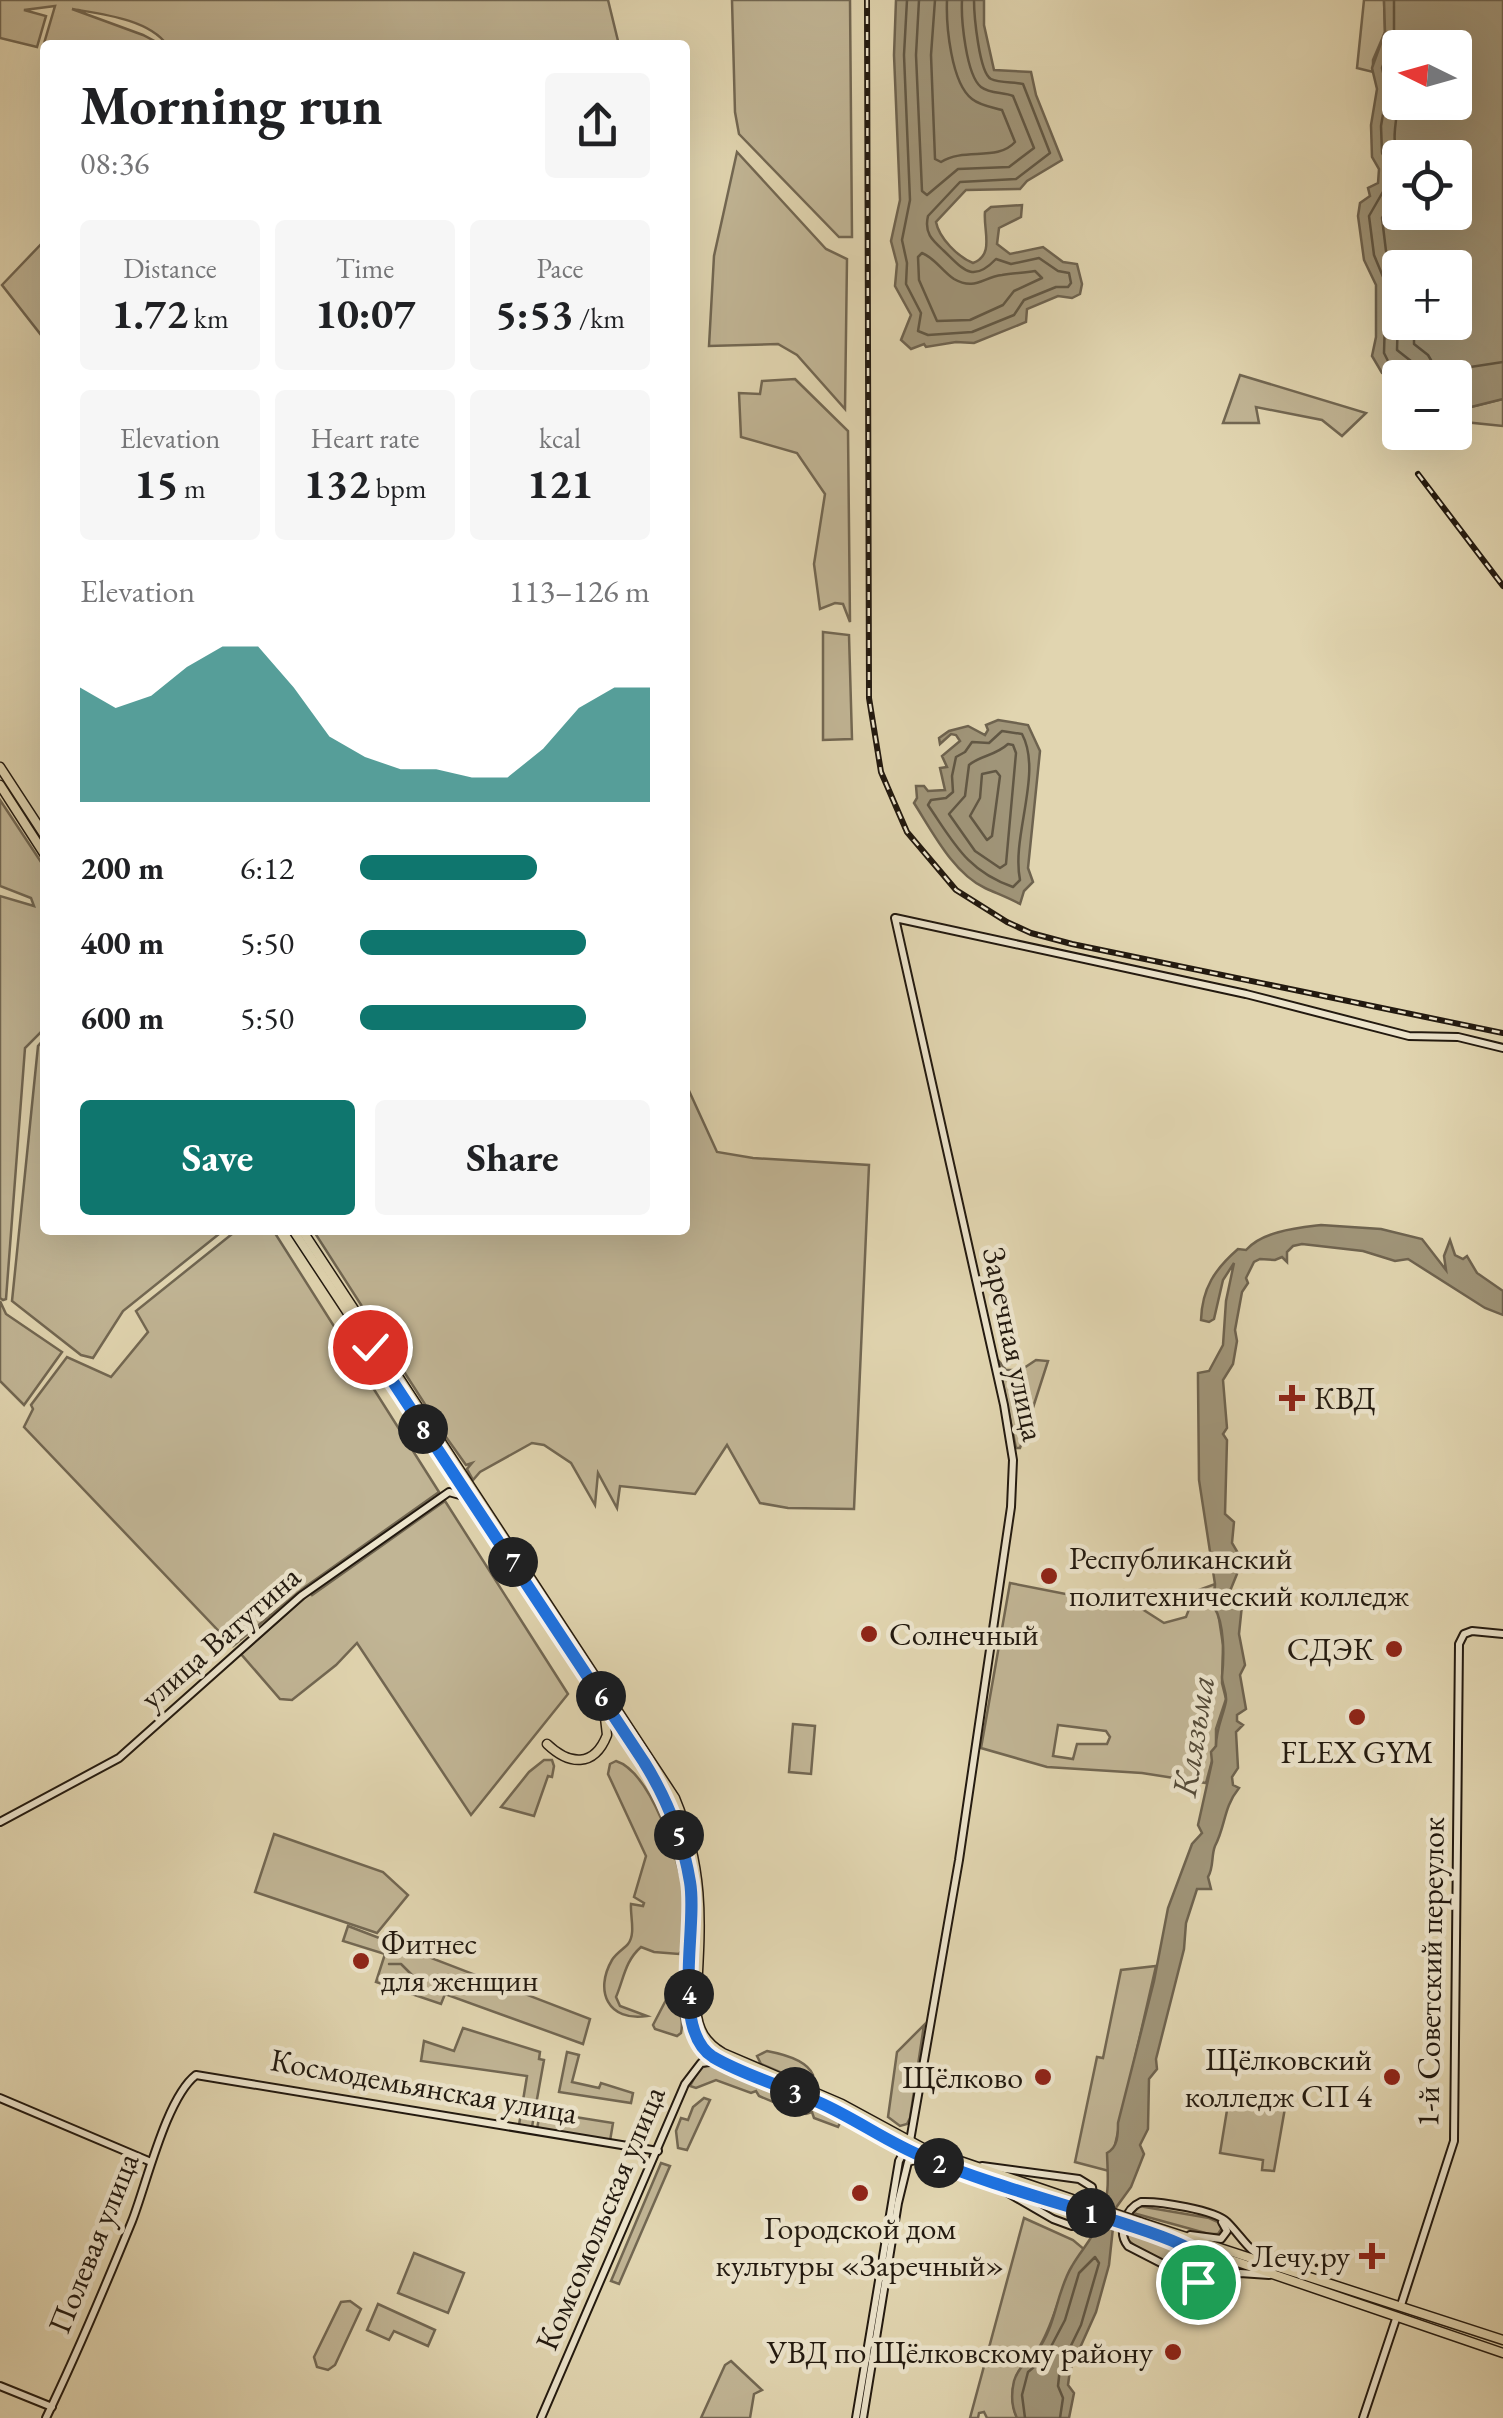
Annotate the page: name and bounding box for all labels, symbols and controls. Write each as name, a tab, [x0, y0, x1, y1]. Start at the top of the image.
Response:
north arrow	[1382, 30, 1472, 120]
map controls	[1382, 30, 1472, 450]
text: Morning run	[80, 69, 383, 140]
button: share	[545, 73, 650, 178]
button: locate	[1382, 140, 1472, 230]
text: 08:36	[80, 142, 149, 184]
text: Distance	[123, 250, 217, 286]
text: Time	[336, 250, 394, 286]
text: Pace	[537, 250, 583, 286]
button: +	[1382, 250, 1472, 340]
text: 1.72	[111, 286, 188, 341]
text: 10:07	[315, 286, 415, 341]
text: 5:53	[495, 286, 573, 341]
text: km	[188, 300, 229, 336]
text: /km	[573, 300, 625, 336]
button: −	[1382, 360, 1472, 450]
text: Elevation	[120, 420, 220, 456]
text: Heart rate	[311, 420, 419, 456]
text: kcal	[539, 420, 581, 456]
text: 15	[134, 456, 179, 511]
text: 132	[304, 456, 370, 511]
text: 121	[527, 456, 593, 511]
text: m	[179, 470, 206, 506]
text: bpm	[370, 470, 427, 506]
text: Elevation	[80, 570, 195, 612]
text: 113–126 m	[509, 570, 650, 612]
text: 200 m	[80, 847, 164, 889]
text: 6:12	[240, 847, 294, 889]
text: 400 m	[80, 922, 164, 964]
text: 5:50	[240, 922, 294, 964]
text: 600 m	[80, 997, 164, 1039]
text: 5:50	[240, 997, 294, 1039]
button: Save	[80, 1100, 355, 1215]
button: Share	[375, 1100, 650, 1215]
street label: Заречная улица	[973, 1243, 1055, 1445]
pin	[328, 1305, 413, 1390]
icon: check	[343, 1320, 398, 1375]
place label: КВД	[1314, 1377, 1376, 1419]
marker: КВД	[1279, 1385, 1305, 1411]
pin: 8	[398, 1404, 448, 1454]
text: 8	[416, 1411, 430, 1447]
pin: 7	[488, 1537, 538, 1587]
place label: Республиканский политехнический колледж	[1069, 1537, 1409, 1616]
text: 7	[506, 1544, 520, 1580]
street label: улица Ватутина	[131, 1556, 309, 1718]
marker: Республиканский политехнический колледж	[1038, 1565, 1060, 1587]
place label: Солнечный	[889, 1613, 1039, 1655]
marker: Солнечный	[858, 1623, 880, 1645]
place label: СДЭК	[1287, 1628, 1375, 1670]
marker: СДЭК	[1383, 1638, 1405, 1660]
pin: 6	[576, 1671, 626, 1721]
water label: Клязьма	[1161, 1672, 1224, 1801]
text: 6	[594, 1678, 608, 1714]
marker: FLEX GYM	[1346, 1706, 1368, 1728]
place label: FLEX GYM	[1281, 1731, 1433, 1773]
pin: 5	[654, 1810, 704, 1860]
street label: 1-й Советский переулок	[1406, 1816, 1454, 2128]
text: 5	[672, 1817, 686, 1853]
place label: Фитнес для женщин	[381, 1922, 538, 2001]
marker: Фитнес для женщин	[350, 1950, 372, 1972]
pin: 4	[664, 1969, 714, 2019]
text: 4	[682, 1976, 696, 2012]
street label: Космодемьянская улица	[267, 2038, 581, 2134]
place label: Щёлковский колледж СП 4	[1185, 2038, 1373, 2117]
place label: Щёлково	[902, 2056, 1023, 2098]
marker: Щёлково	[1032, 2066, 1054, 2088]
marker: Щёлковский колледж СП 4	[1381, 2066, 1403, 2088]
pin: 3	[770, 2067, 820, 2117]
text: 3	[788, 2074, 802, 2110]
street label: Комсомольская улица	[525, 2079, 675, 2356]
pin: 2	[914, 2138, 964, 2188]
text: 2	[932, 2145, 946, 2181]
street label: Полевая улица	[38, 2146, 148, 2339]
marker: Городской дом культуры «Заречный»	[849, 2182, 871, 2204]
pin: 1	[1066, 2188, 1116, 2238]
text: 1	[1084, 2195, 1098, 2231]
place label: Городской дом культуры «Заречный»	[716, 2207, 1004, 2286]
place label: Лечу.ру	[1251, 2235, 1351, 2277]
pin	[1156, 2240, 1241, 2325]
marker: Лечу.ру	[1359, 2243, 1385, 2269]
icon: arrive	[1171, 2255, 1226, 2310]
place label: УВД по Щёлковскому району	[766, 2331, 1154, 2373]
marker: УВД по Щёлковскому району	[1162, 2341, 1184, 2363]

